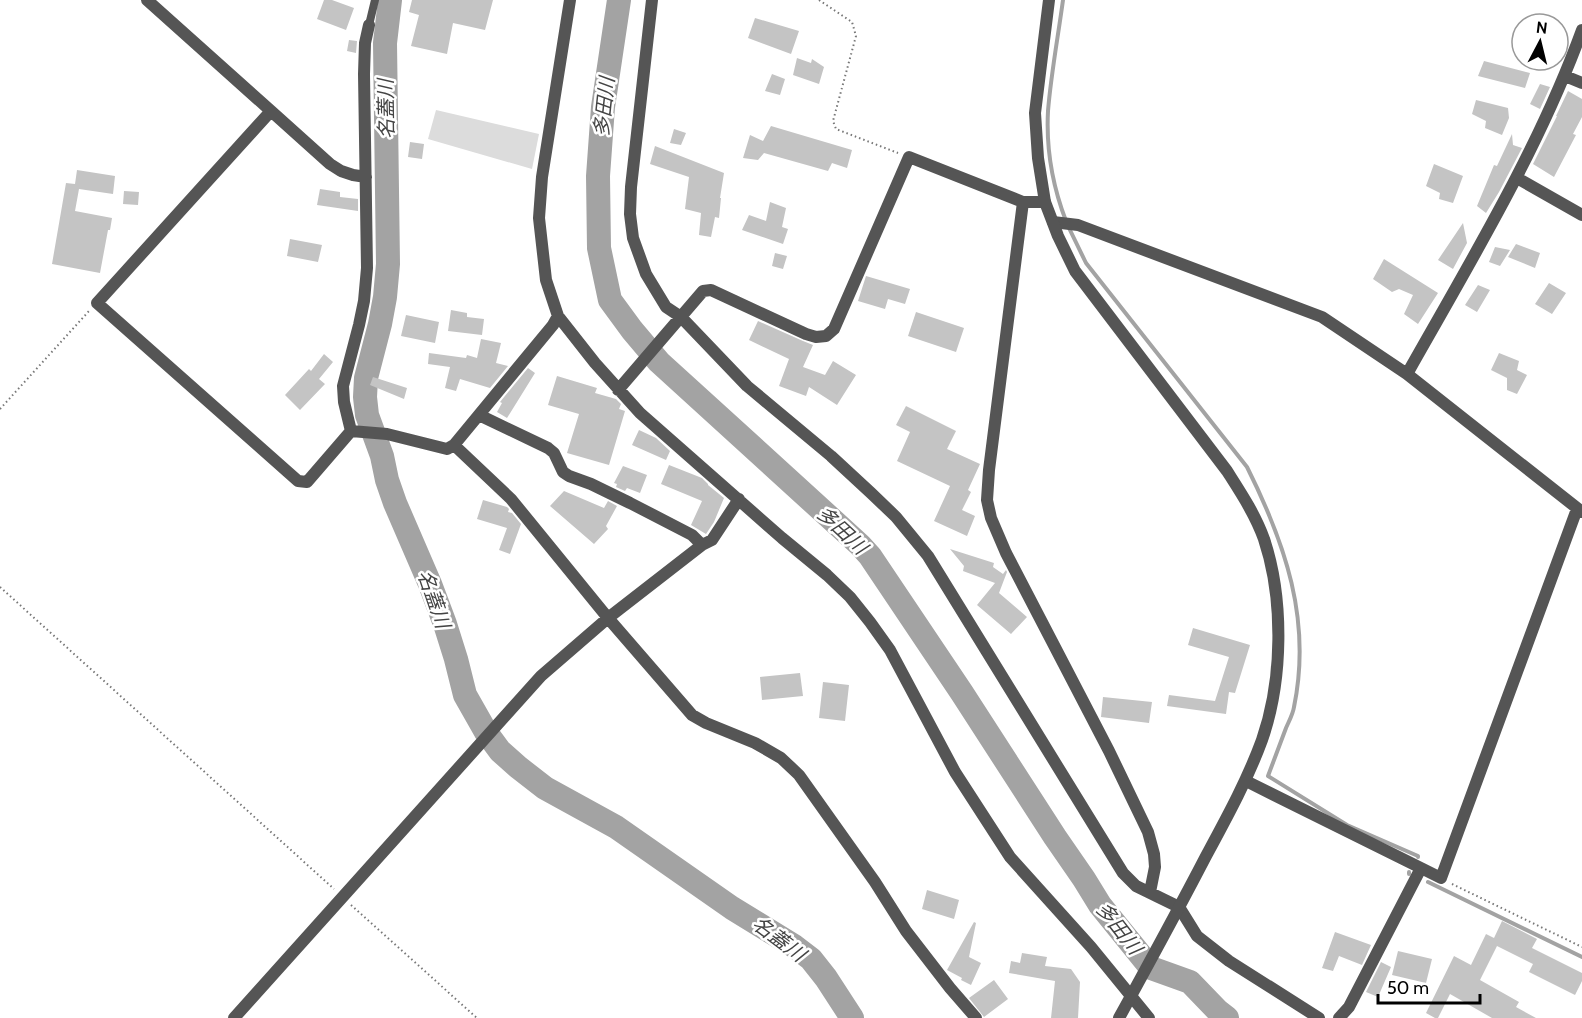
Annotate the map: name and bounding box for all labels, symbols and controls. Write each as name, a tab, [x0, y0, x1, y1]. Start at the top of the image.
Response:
north arrow	[1510, 12, 1570, 72]
text: N	[1535, 17, 1549, 38]
water label: 多田川	[589, 74, 619, 138]
water label: 名蓋川	[373, 77, 399, 139]
water label: 多田川	[812, 501, 874, 561]
water label: 名蓋川	[413, 567, 456, 633]
water label: 多田川	[1091, 897, 1148, 961]
water label: 名蓋川	[748, 911, 812, 968]
scale bar	[1378, 967, 1480, 1005]
text: 50 m	[1387, 977, 1429, 999]

